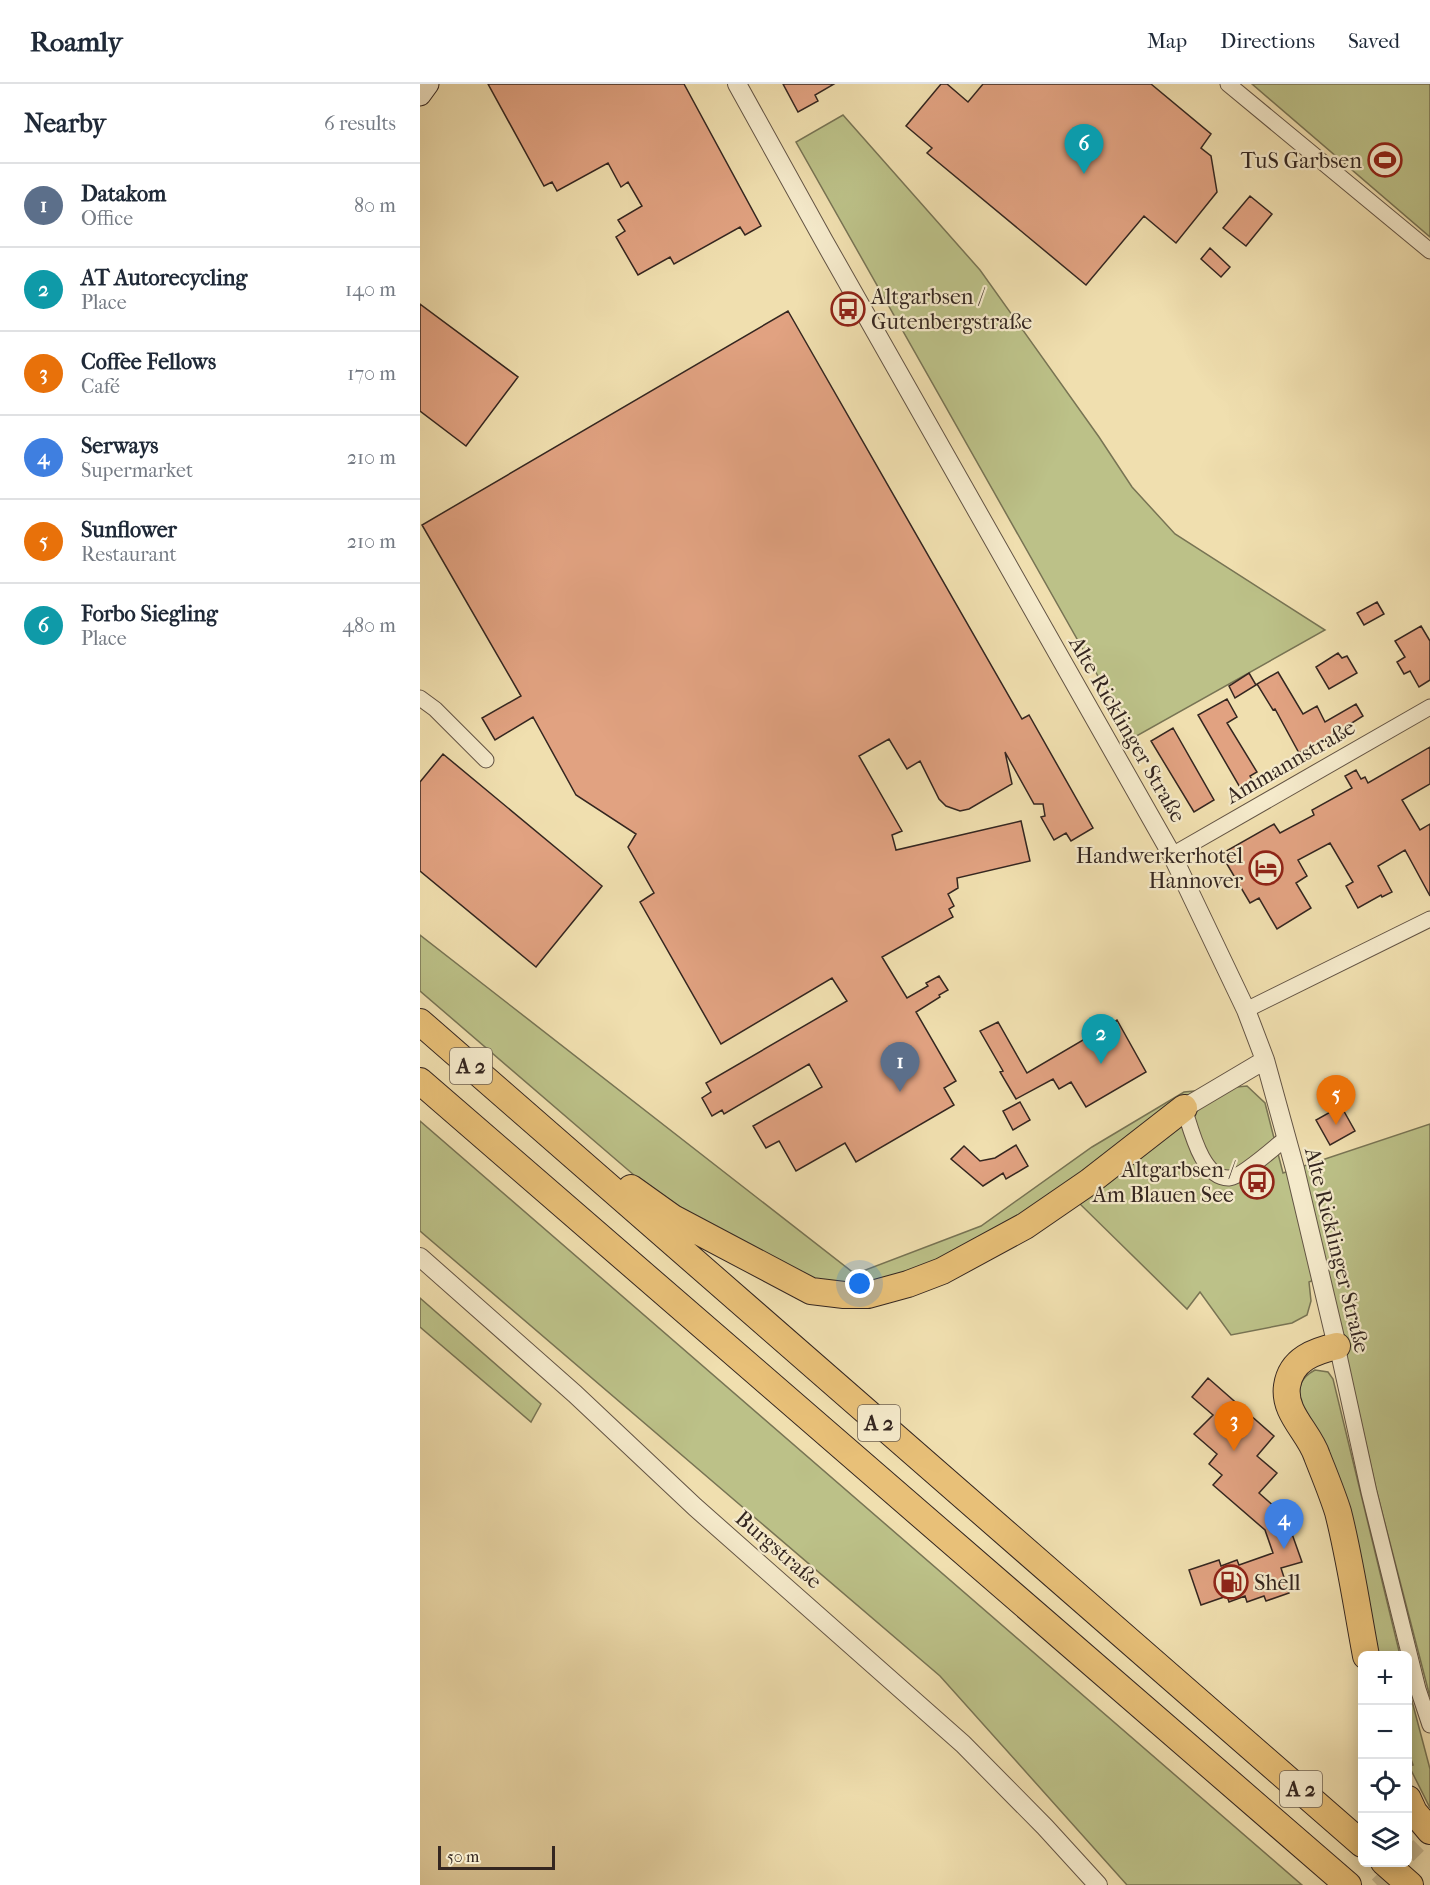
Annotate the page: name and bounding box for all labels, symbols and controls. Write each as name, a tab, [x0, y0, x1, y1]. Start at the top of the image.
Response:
text: Roamly	[30, 25, 122, 58]
text: Map	[1147, 29, 1187, 53]
text: Directions	[1220, 29, 1315, 53]
text: Saved	[1348, 29, 1400, 53]
text: Nearby	[24, 108, 106, 139]
text: 6 results	[324, 112, 396, 135]
pin: 6	[1064, 124, 1104, 174]
sports icon: TuS Garbsen	[1367, 142, 1403, 178]
place label: TuS Garbsen	[1241, 148, 1362, 174]
text: Datakom	[81, 181, 166, 207]
text: 1	[40, 194, 47, 217]
text: 80 m	[354, 194, 396, 217]
text: Office	[81, 207, 133, 230]
text: AT Autorecycling	[81, 265, 247, 291]
text: 2	[38, 278, 49, 301]
text: 140 m	[345, 278, 396, 301]
place label: Altgarbsen / Gutenbergstraße	[870, 284, 1032, 335]
text: Place	[81, 291, 127, 314]
bus stop icon: Altgarbsen / Gutenbergstraße	[830, 291, 866, 327]
text: Coffee Fellows	[81, 349, 216, 375]
text: 3	[39, 362, 48, 385]
text: 170 m	[347, 362, 396, 385]
text: Café	[81, 375, 120, 398]
text: Serways	[81, 433, 158, 459]
text: 4	[38, 446, 49, 469]
text: 210 m	[347, 446, 396, 469]
text: Supermarket	[81, 459, 193, 482]
text: Sunflower	[81, 517, 177, 543]
text: 5	[39, 530, 48, 553]
text: 210 m	[347, 530, 396, 553]
text: Restaurant	[81, 543, 177, 566]
text: Forbo Siegling	[81, 601, 218, 627]
text: 6	[38, 614, 49, 637]
text: 480 m	[342, 614, 396, 637]
text: Place	[81, 627, 127, 650]
street label: Alte Ricklinger Straße	[1063, 631, 1191, 827]
street label: Ammannstraße	[1220, 714, 1360, 810]
place label: Handwerkerhotel Hannover	[1076, 843, 1244, 894]
hotel icon: Handwerkerhotel Hannover	[1248, 850, 1284, 886]
pin: 2	[1082, 1014, 1120, 1064]
pin: 1	[880, 1042, 920, 1092]
road number: A 2	[450, 1048, 492, 1084]
pin: 5	[1316, 1076, 1356, 1125]
street label: Alte Ricklinger Straße	[1299, 1144, 1375, 1356]
place label: Altgarbsen / Am Blauen See	[1091, 1157, 1236, 1208]
bus stop icon: Altgarbsen / Am Blauen See	[1239, 1164, 1275, 1200]
your location	[845, 1269, 874, 1298]
pin: 3	[1214, 1402, 1254, 1451]
road number: A 2	[858, 1405, 900, 1441]
pin: 4	[1264, 1500, 1304, 1549]
street label: Burgstraße	[730, 1505, 827, 1594]
fuel station icon: Shell	[1213, 1564, 1249, 1600]
place label: Shell	[1254, 1570, 1301, 1596]
map controls	[1358, 1651, 1412, 1867]
button: +	[1358, 1651, 1412, 1705]
button: −	[1358, 1705, 1412, 1759]
button: locate	[1358, 1759, 1412, 1813]
road number: A 2	[1280, 1771, 1322, 1807]
button: layers	[1358, 1813, 1412, 1867]
scale bar	[438, 1843, 555, 1870]
text: 50 m	[447, 1847, 479, 1866]

